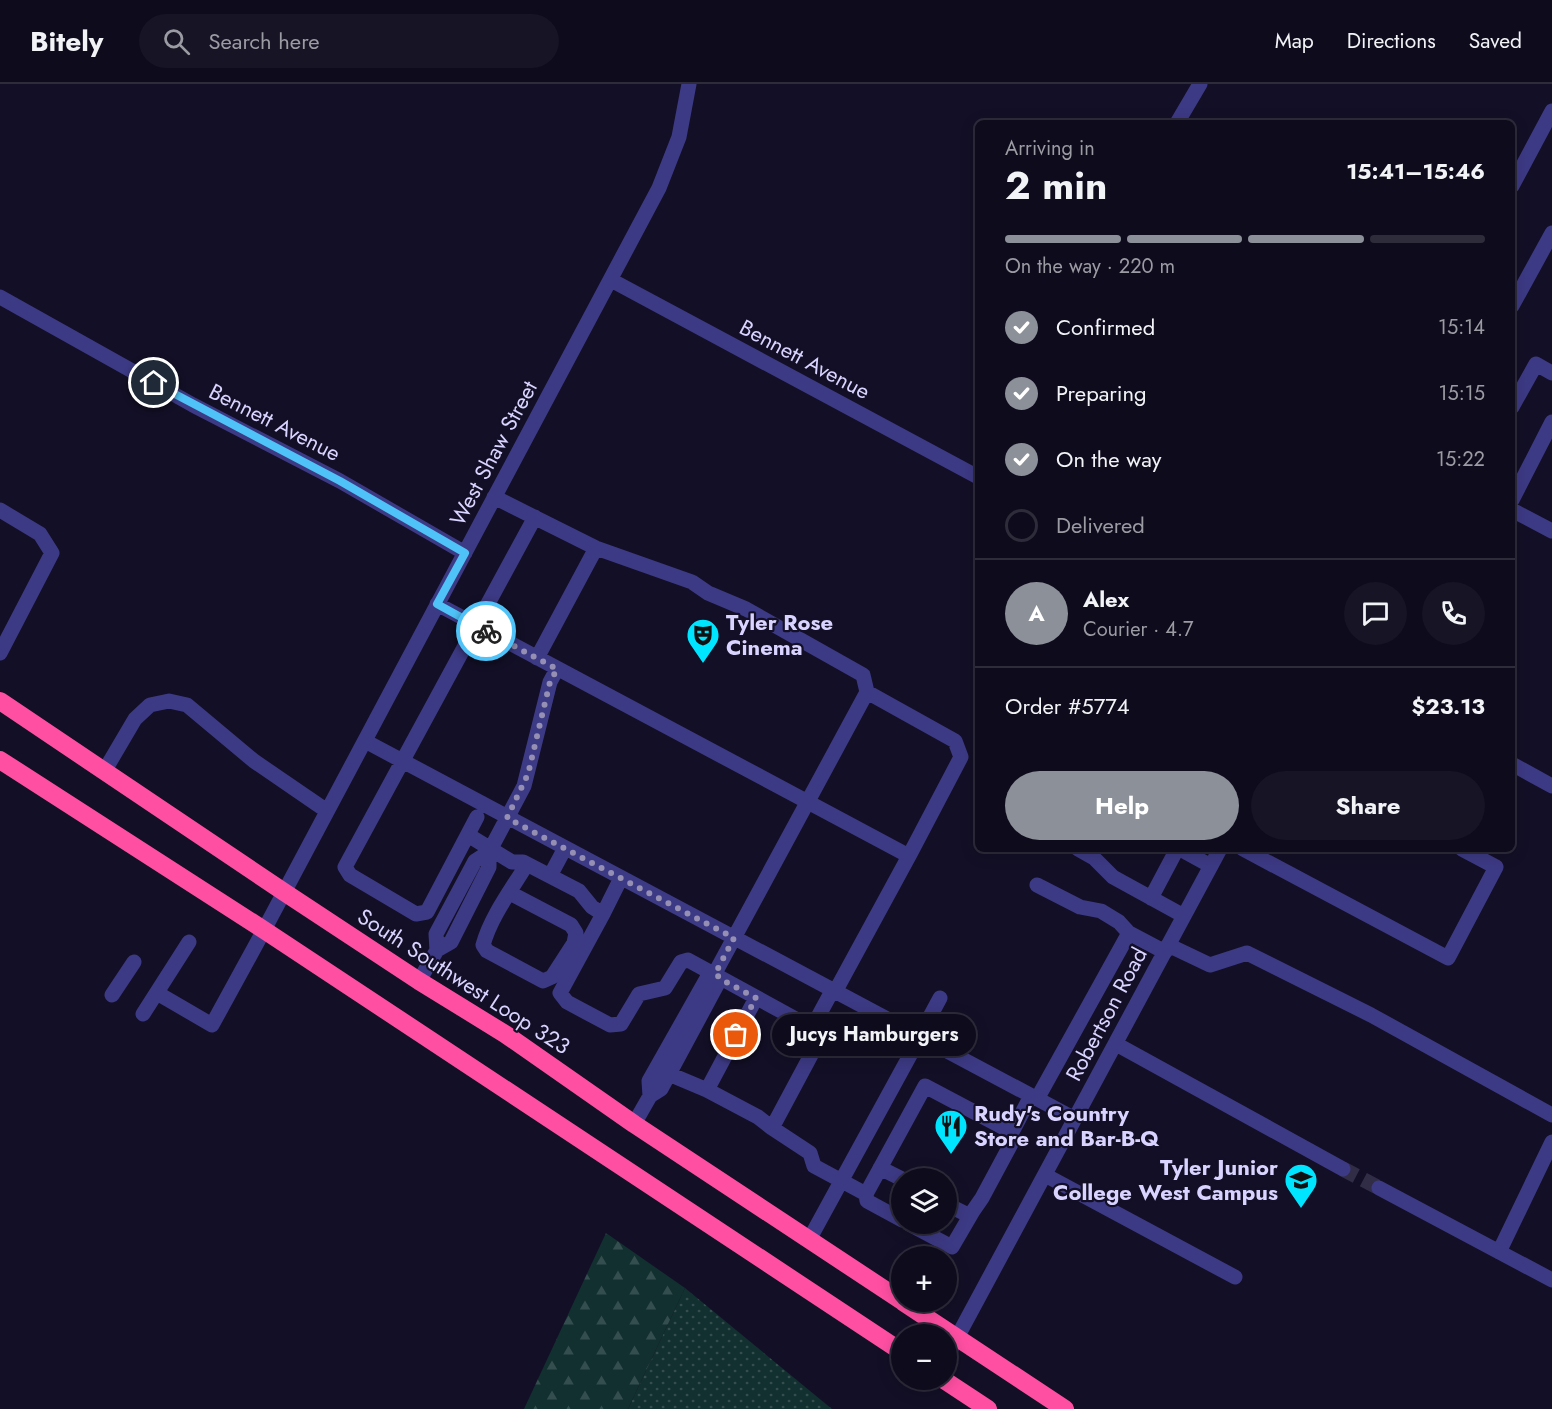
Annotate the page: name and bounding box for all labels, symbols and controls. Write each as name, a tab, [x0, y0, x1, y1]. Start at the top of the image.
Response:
search box	[139, 14, 559, 68]
text: Bitely	[30, 21, 103, 62]
icon: search	[160, 25, 193, 58]
text: Search here	[208, 25, 320, 57]
text: Map	[1275, 26, 1314, 56]
text: Directions	[1347, 26, 1436, 56]
text: Saved	[1469, 26, 1522, 56]
text: Arriving in	[1005, 134, 1095, 163]
text: 15:41–15:46	[1346, 155, 1485, 187]
text: 2 min	[1005, 157, 1107, 214]
text: On the way · 220 m	[1005, 252, 1175, 281]
street label: Bennett Avenue	[734, 311, 876, 407]
icon: check	[1005, 311, 1038, 344]
text: Confirmed	[1056, 311, 1155, 343]
text: 15:14	[1438, 313, 1485, 342]
pin	[128, 357, 179, 408]
icon: home	[137, 366, 170, 399]
street label: West Shaw Street	[441, 374, 545, 531]
street label: Bennett Avenue	[204, 375, 346, 469]
icon: check	[1005, 377, 1038, 410]
text: Preparing	[1056, 377, 1147, 409]
text: 15:15	[1438, 379, 1485, 408]
icon: check	[1005, 443, 1038, 476]
text: On the way	[1056, 443, 1161, 475]
text: 15:22	[1436, 445, 1485, 474]
text: Delivered	[1056, 509, 1145, 541]
button: chat	[1344, 582, 1407, 645]
button: phone	[1422, 582, 1485, 645]
text: Alex	[1083, 583, 1129, 615]
text: A	[1028, 597, 1045, 629]
courier	[456, 601, 516, 661]
place label: Tyler Rose Cinema	[726, 606, 833, 663]
icon: bike	[470, 615, 503, 648]
text: Courier · 4.7	[1083, 615, 1194, 644]
theatre icon: Tyler Rose Cinema	[685, 617, 721, 664]
text: Order #5774	[1005, 690, 1130, 722]
text: $23.13	[1412, 690, 1485, 722]
button: Help	[1005, 771, 1239, 840]
button: Share	[1251, 771, 1485, 840]
street label: South Southwest Loop 323	[351, 900, 577, 1062]
street label: Robertson Road	[1057, 941, 1155, 1087]
pin	[710, 1009, 761, 1060]
callout: Jucys Hamburgers	[772, 1014, 976, 1056]
icon: bag	[719, 1018, 752, 1051]
text: Jucys Hamburgers	[789, 1020, 959, 1049]
place label: Rudy's Country Store and Bar-B-Q	[974, 1097, 1160, 1154]
restaurant icon: Rudy's Country Store and Bar-B-Q	[933, 1108, 969, 1155]
place label: Tyler Junior College West Campus	[1053, 1151, 1278, 1208]
school or university icon: Tyler Junior College West Campus	[1283, 1162, 1319, 1209]
map controls	[891, 1168, 957, 1390]
button: layers	[891, 1168, 957, 1234]
button: +	[891, 1246, 957, 1312]
button: −	[891, 1324, 957, 1390]

